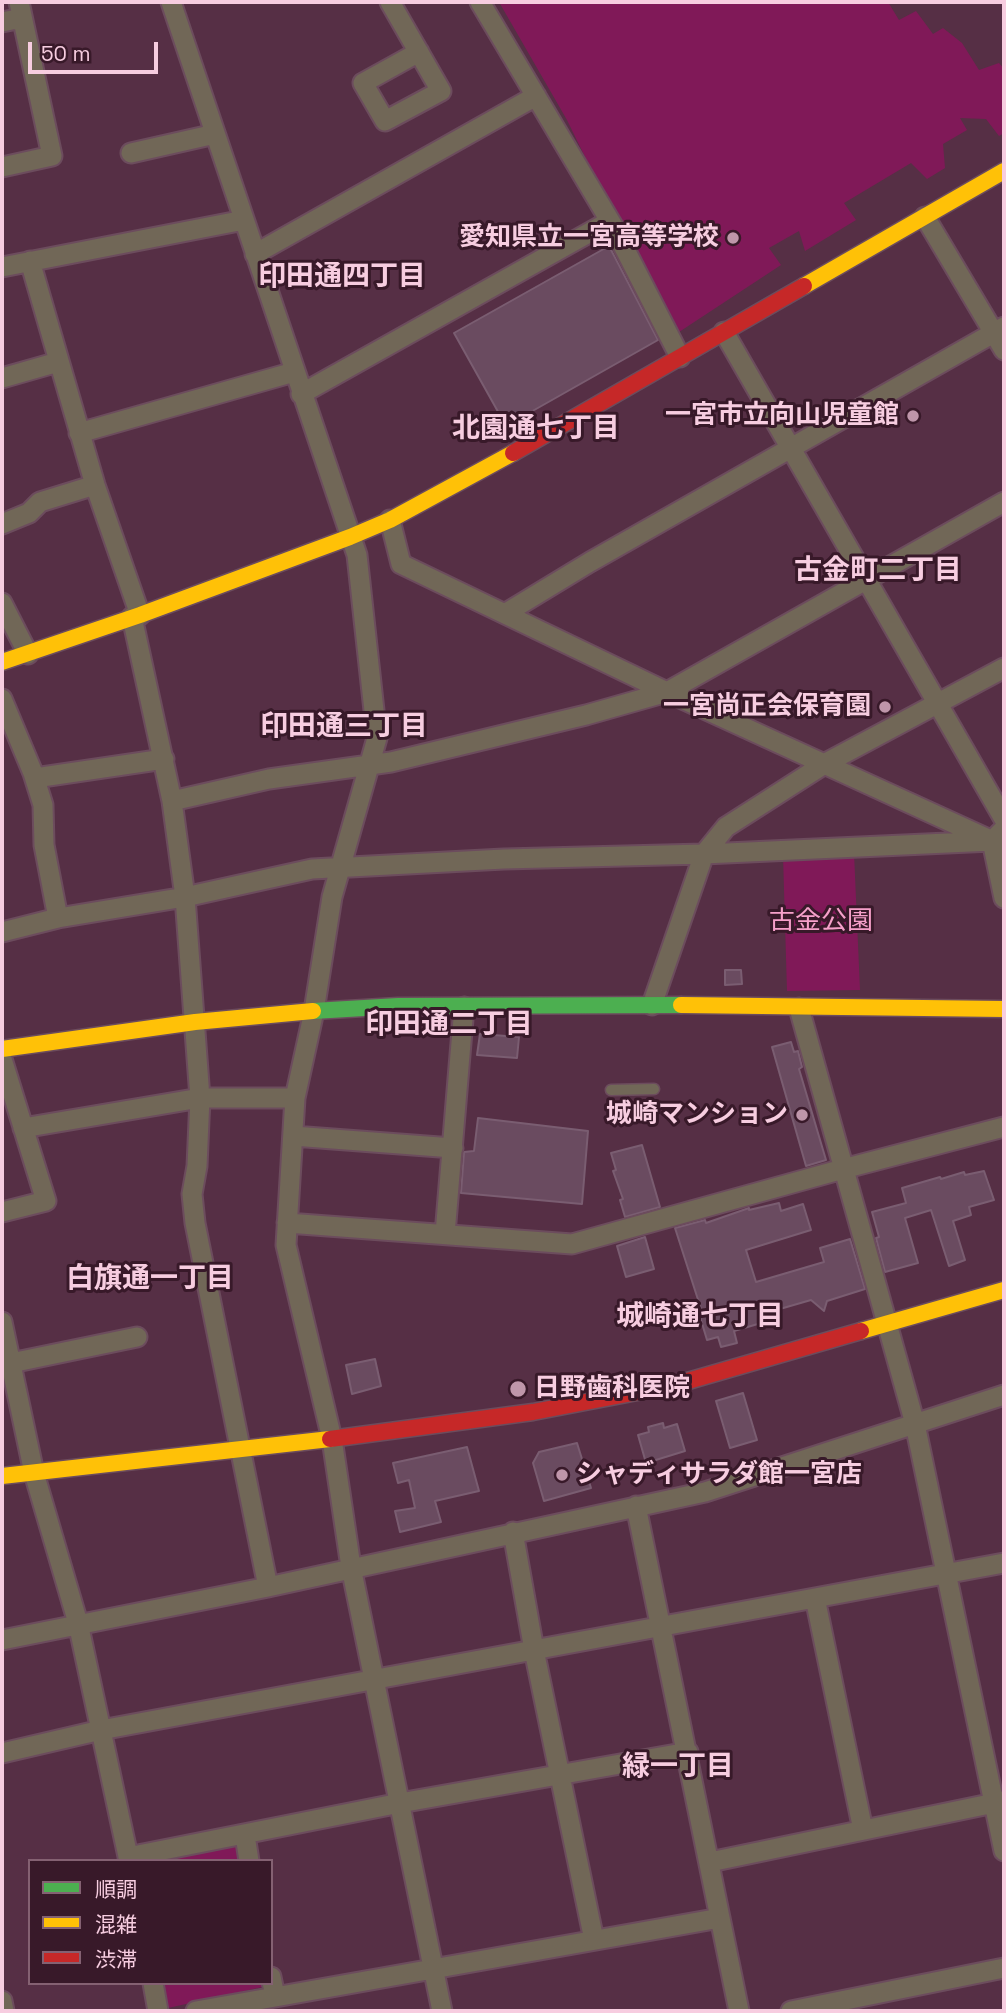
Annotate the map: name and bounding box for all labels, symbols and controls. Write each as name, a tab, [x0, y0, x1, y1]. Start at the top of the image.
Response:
scale bar	[32, 28, 161, 72]
text: 50 m	[41, 40, 91, 67]
place label: 愛知県立一宮高等学校	[459, 222, 719, 254]
marker: 愛知県立一宮高等学校	[725, 230, 741, 246]
district label: 印田通四丁目	[258, 260, 426, 294]
place label: 一宮市立向山児童館	[665, 400, 899, 432]
marker: 一宮市立向山児童館	[905, 408, 921, 424]
district label: 北園通七丁目	[452, 412, 620, 446]
district label: 古金町二丁目	[794, 554, 962, 588]
place label: 一宮尚正会保育園	[663, 691, 871, 723]
marker: 一宮尚正会保育園	[877, 699, 893, 715]
district label: 印田通三丁目	[260, 710, 428, 744]
park label: 古金公園	[769, 906, 873, 938]
district label: 印田通二丁目	[365, 1008, 533, 1042]
place label: 城崎マンション	[606, 1099, 788, 1131]
marker: 城崎マンション	[794, 1107, 810, 1123]
district label: 白旗通一丁目	[66, 1262, 234, 1296]
district label: 城崎通七丁目	[616, 1300, 784, 1334]
place label: 日野歯科医院	[534, 1373, 690, 1405]
marker: 日野歯科医院	[508, 1379, 528, 1399]
place label: シャディサラダ館一宮店	[576, 1459, 862, 1491]
marker: シャディサラダ館一宮店	[554, 1467, 570, 1483]
district label: 緑一丁目	[622, 1750, 734, 1784]
legend	[28, 1859, 273, 1985]
text: 順調	[95, 1876, 137, 1903]
text: 混雑	[95, 1911, 137, 1938]
text: 渋滞	[95, 1946, 137, 1973]

